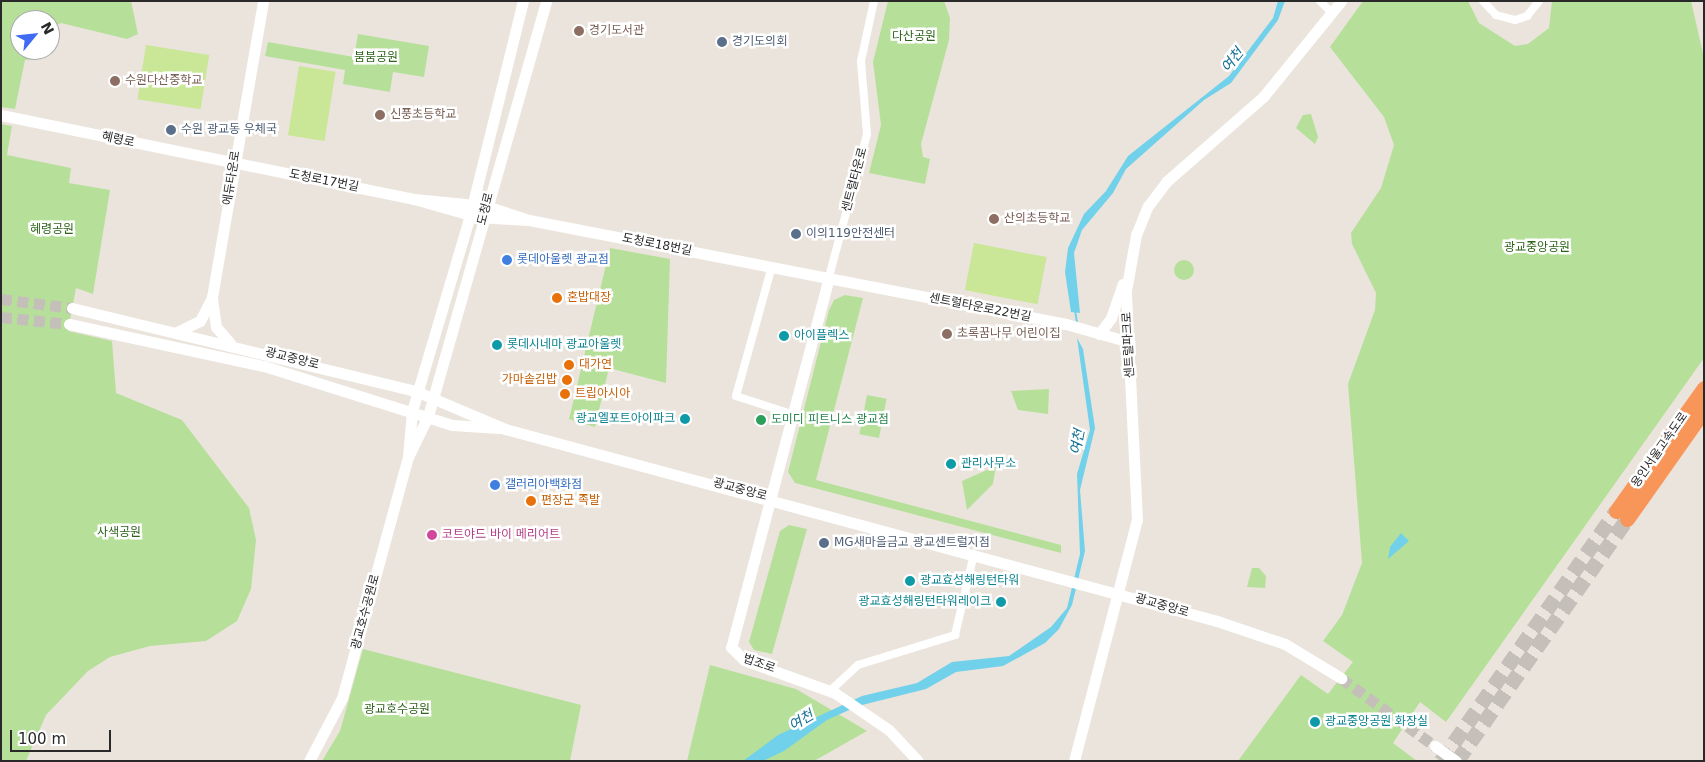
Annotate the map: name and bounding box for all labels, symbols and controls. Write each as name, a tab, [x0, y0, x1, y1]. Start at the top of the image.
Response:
north arrow	[10, 10, 60, 60]
text: N	[38, 19, 57, 37]
place label: 경기도서관	[589, 24, 644, 38]
marker: 경기도서관	[573, 25, 585, 37]
park label: 다산공원	[892, 30, 936, 44]
place label: 경기도의회	[732, 35, 787, 49]
marker: 경기도의회	[716, 36, 728, 48]
water label: 여천	[1217, 45, 1247, 75]
park label: 붐붐공원	[354, 51, 398, 65]
place label: 수원다산중학교	[125, 74, 202, 88]
marker: 수원다산중학교	[109, 75, 121, 87]
place label: 신풍초등학교	[390, 108, 456, 122]
marker: 신풍초등학교	[374, 109, 386, 121]
place label: 수원 광교동 우체국	[181, 123, 277, 137]
marker: 수원 광교동 우체국	[165, 124, 177, 136]
street label: 혜령로	[100, 130, 136, 150]
street label: 센트럴타운로	[839, 146, 871, 214]
street label: 에듀타운로	[221, 150, 243, 206]
street label: 도청로17번길	[288, 167, 360, 195]
street label: 도청로	[475, 191, 497, 227]
place label: 산의초등학교	[1004, 212, 1070, 226]
marker: 산의초등학교	[988, 213, 1000, 225]
park label: 혜령공원	[30, 223, 74, 237]
place label: 이의119안전센터	[806, 227, 895, 241]
marker: 이의119안전센터	[790, 228, 802, 240]
street label: 도청로18번길	[621, 231, 693, 259]
park label: 광교중앙공원	[1504, 241, 1570, 255]
place label: 롯데아울렛 광교점	[517, 253, 609, 267]
marker: 롯데아울렛 광교점	[501, 254, 513, 266]
place label: 혼밥대장	[567, 291, 611, 305]
street label: 센트럴타운로22번길	[928, 291, 1032, 325]
marker: 혼밥대장	[551, 292, 563, 304]
street label: 센트럴파크로	[1120, 312, 1138, 378]
place label: 초록꿈나무 어린이집	[957, 327, 1060, 341]
marker: 초록꿈나무 어린이집	[941, 328, 953, 340]
place label: 아이플렉스	[794, 329, 849, 343]
marker: 아이플렉스	[778, 330, 790, 342]
place label: 롯데시네마 광교아울렛	[507, 338, 621, 352]
marker: 롯데시네마 광교아울렛	[491, 339, 503, 351]
street label: 광교중앙로	[263, 345, 321, 373]
place label: 대가연	[579, 358, 612, 372]
marker: 대가연	[563, 359, 575, 371]
place label: 가마솥김밥	[502, 373, 557, 387]
marker: 가마솥김밥	[561, 374, 573, 386]
place label: 트립아시아	[575, 387, 630, 401]
marker: 트립아시아	[559, 388, 571, 400]
street label: 용인서울고속도로	[1629, 410, 1691, 490]
place label: 광교엘포트아이파크	[576, 412, 675, 426]
marker: 광교엘포트아이파크	[679, 413, 691, 425]
place label: 도미디 피트니스 광교점	[771, 413, 889, 427]
marker: 도미디 피트니스 광교점	[755, 414, 767, 426]
water label: 여천	[1066, 428, 1088, 456]
place label: 관리사무소	[961, 457, 1016, 471]
marker: 관리사무소	[945, 458, 957, 470]
street label: 광교중앙로	[711, 476, 769, 504]
place label: 갤러리아백화점	[505, 478, 582, 492]
marker: 갤러리아백화점	[489, 479, 501, 491]
place label: 편장군 족발	[541, 494, 600, 508]
marker: 편장군 족발	[525, 495, 537, 507]
park label: 사색공원	[97, 526, 141, 540]
place label: 코트야드 바이 메리어트	[442, 528, 560, 542]
marker: 코트야드 바이 메리어트	[426, 529, 438, 541]
place label: MG새마을금고 광교센트럴지점	[834, 536, 990, 550]
marker: MG새마을금고 광교센트럴지점	[818, 537, 830, 549]
street label: 광교호수공원로	[349, 573, 383, 651]
place label: 광교효성해링턴타워	[920, 574, 1019, 588]
marker: 광교효성해링턴타워	[904, 575, 916, 587]
street label: 광교중앙로	[1133, 591, 1191, 621]
place label: 광교효성해링턴타워레이크	[859, 595, 991, 609]
marker: 광교효성해링턴타워레이크	[995, 596, 1007, 608]
street label: 법조로	[741, 652, 777, 676]
park label: 광교호수공원	[364, 703, 430, 717]
water label: 여천	[786, 706, 816, 734]
place label: 광교중앙공원 화장실	[1325, 715, 1428, 729]
marker: 광교중앙공원 화장실	[1309, 716, 1321, 728]
scale bar	[12, 720, 114, 752]
text: 100 m	[18, 730, 66, 748]

